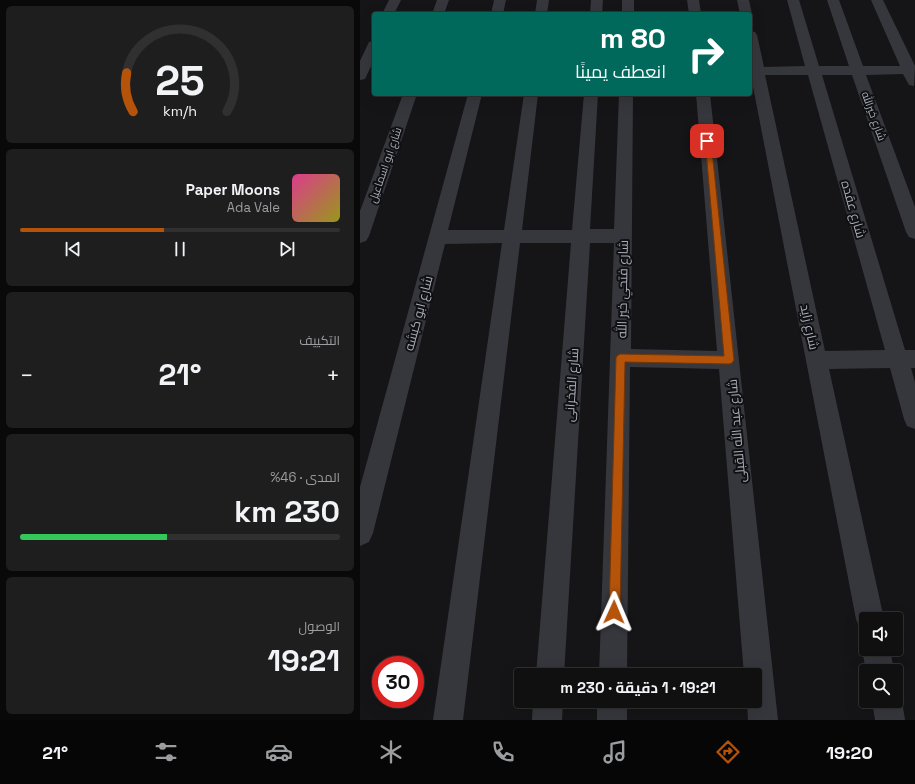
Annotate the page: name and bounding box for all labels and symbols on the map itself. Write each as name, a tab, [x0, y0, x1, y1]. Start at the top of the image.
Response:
street label: شارع خيرالله	[858, 89, 890, 143]
pin	[690, 124, 724, 158]
street label: شارع ابو اسماعيل	[365, 125, 405, 205]
street label: شارع عقده	[837, 178, 870, 240]
street label: شارع فتحي خير الله	[613, 240, 634, 338]
street label: شارع ابو كبشه	[400, 274, 437, 353]
street label: شارع زايد	[796, 303, 823, 351]
street label: شارع الفخرانى	[560, 347, 583, 423]
street label: شارع عبد الله القبلى	[724, 379, 749, 483]
position arrow	[593, 591, 635, 633]
speed limit sign: 30	[372, 656, 424, 708]

